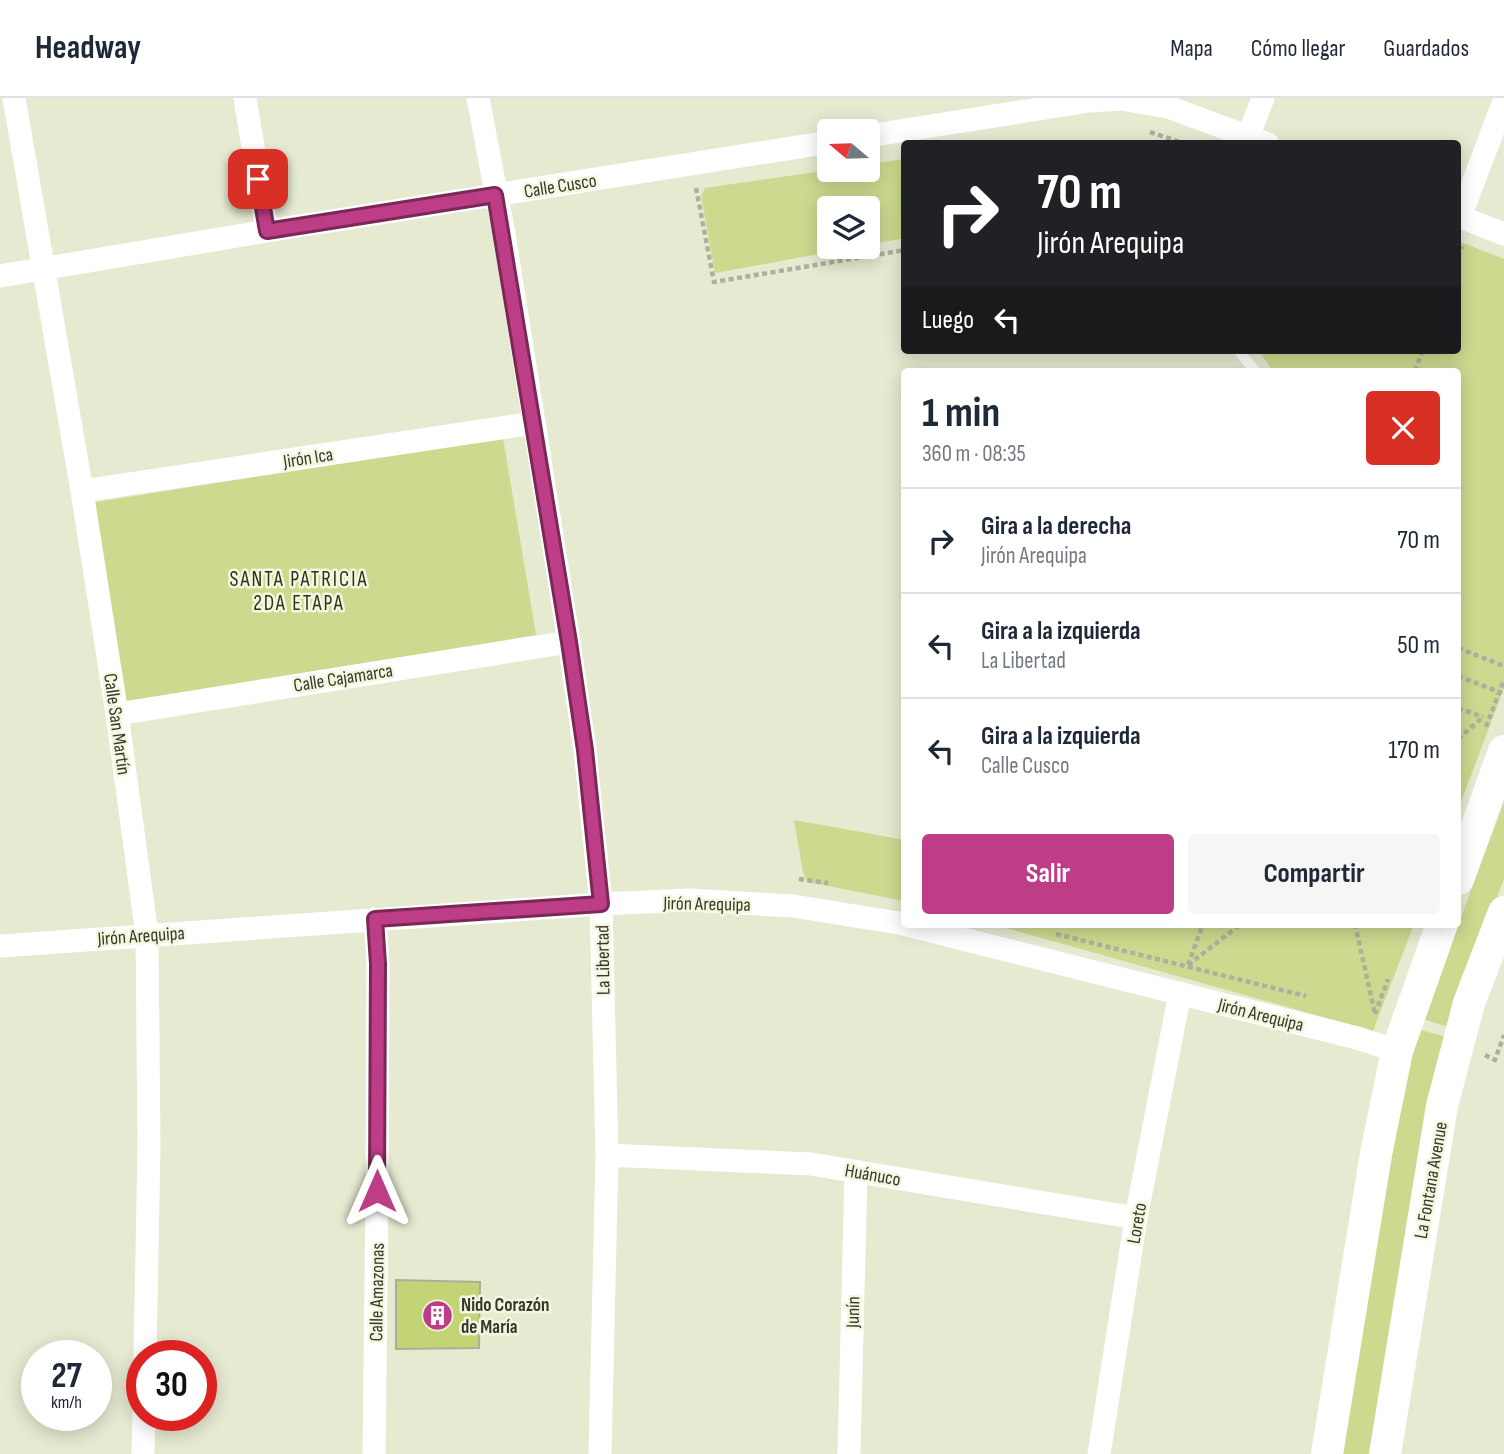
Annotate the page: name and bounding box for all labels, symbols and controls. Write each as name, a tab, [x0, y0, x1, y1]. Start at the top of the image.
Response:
text: Headway	[35, 28, 141, 68]
text: Mapa	[1170, 34, 1213, 63]
text: Cómo llegar	[1251, 34, 1345, 63]
text: Guardados	[1383, 34, 1469, 63]
north arrow	[817, 119, 880, 182]
map controls	[817, 119, 880, 259]
pin	[228, 149, 288, 209]
icon: arrive	[239, 160, 277, 198]
text: 70 m	[1037, 164, 1122, 223]
icon: right	[922, 168, 1013, 259]
street label: Calle Cusco	[522, 169, 598, 204]
button: layers	[817, 196, 880, 259]
text: Jirón Arequipa	[1037, 224, 1184, 263]
icon: left	[988, 301, 1026, 339]
text: Luego	[922, 305, 974, 336]
text: 1 min	[922, 388, 1000, 439]
button: close	[1366, 391, 1440, 465]
text: 360 m · 08:35	[922, 440, 1026, 468]
street label: Jirón Ica	[281, 443, 335, 474]
text: Gira a la derecha	[981, 511, 1131, 542]
icon: right	[922, 522, 960, 560]
text: 70 m	[1397, 525, 1440, 556]
text: Jirón Arequipa	[981, 542, 1087, 570]
district label: SANTA PATRICIA 2DA ETAPA	[229, 567, 369, 616]
text: Gira a la izquierda	[981, 616, 1141, 647]
icon: left	[922, 627, 960, 665]
text: 50 m	[1397, 630, 1440, 661]
text: La Libertad	[981, 647, 1066, 675]
street label: Calle Cajamarca	[292, 659, 395, 698]
street label: Calle San Martín	[98, 672, 135, 776]
text: Gira a la izquierda	[981, 721, 1141, 752]
icon: left	[922, 732, 960, 770]
text: 170 m	[1388, 735, 1440, 766]
text: Calle Cusco	[981, 752, 1070, 780]
button: Salir	[922, 834, 1174, 914]
button: Compartir	[1188, 834, 1440, 914]
street label: Jirón Arequipa	[662, 892, 751, 917]
street label: Jirón Arequipa	[96, 922, 186, 951]
street label: La Libertad	[591, 925, 616, 995]
street label: Jirón Arequipa	[1214, 993, 1306, 1037]
street label: La Fontana Avenue	[1410, 1120, 1453, 1241]
position arrow	[340, 1154, 414, 1228]
street label: Huánuco	[843, 1159, 903, 1192]
street label: Loreto	[1123, 1201, 1152, 1245]
street label: Calle Amazonas	[365, 1242, 390, 1342]
place label: Nido Corazón de María	[461, 1294, 550, 1339]
street label: Junín	[842, 1296, 865, 1329]
building icon: Nido Corazón de María	[421, 1298, 455, 1332]
speed limit sign: 30	[126, 1340, 217, 1431]
text: 27	[51, 1355, 82, 1398]
text: km/h	[51, 1392, 82, 1413]

